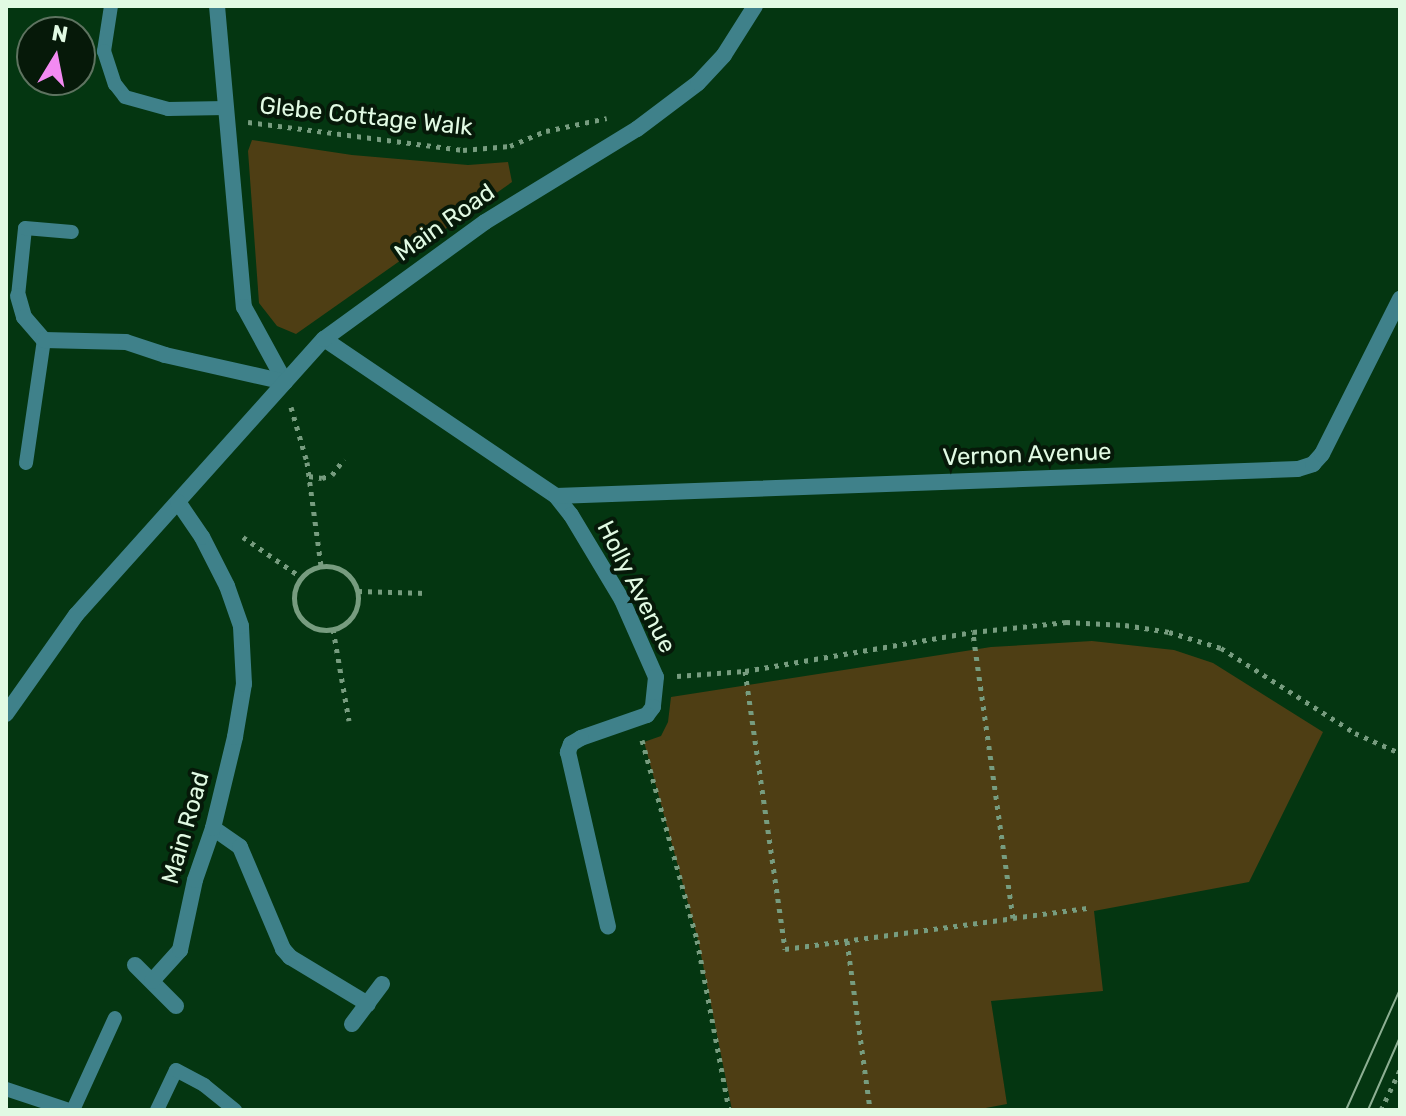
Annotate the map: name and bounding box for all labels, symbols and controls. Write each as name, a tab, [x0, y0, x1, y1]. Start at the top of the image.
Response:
north arrow	[16, 16, 96, 96]
text: N	[50, 19, 70, 49]
street label: Glebe Cottage Walk	[258, 91, 474, 143]
street label: Main Road	[389, 178, 501, 268]
street label: Vernon Avenue	[942, 438, 1112, 472]
street label: Holly Avenue	[590, 516, 682, 658]
street label: Main Road	[156, 769, 216, 887]

